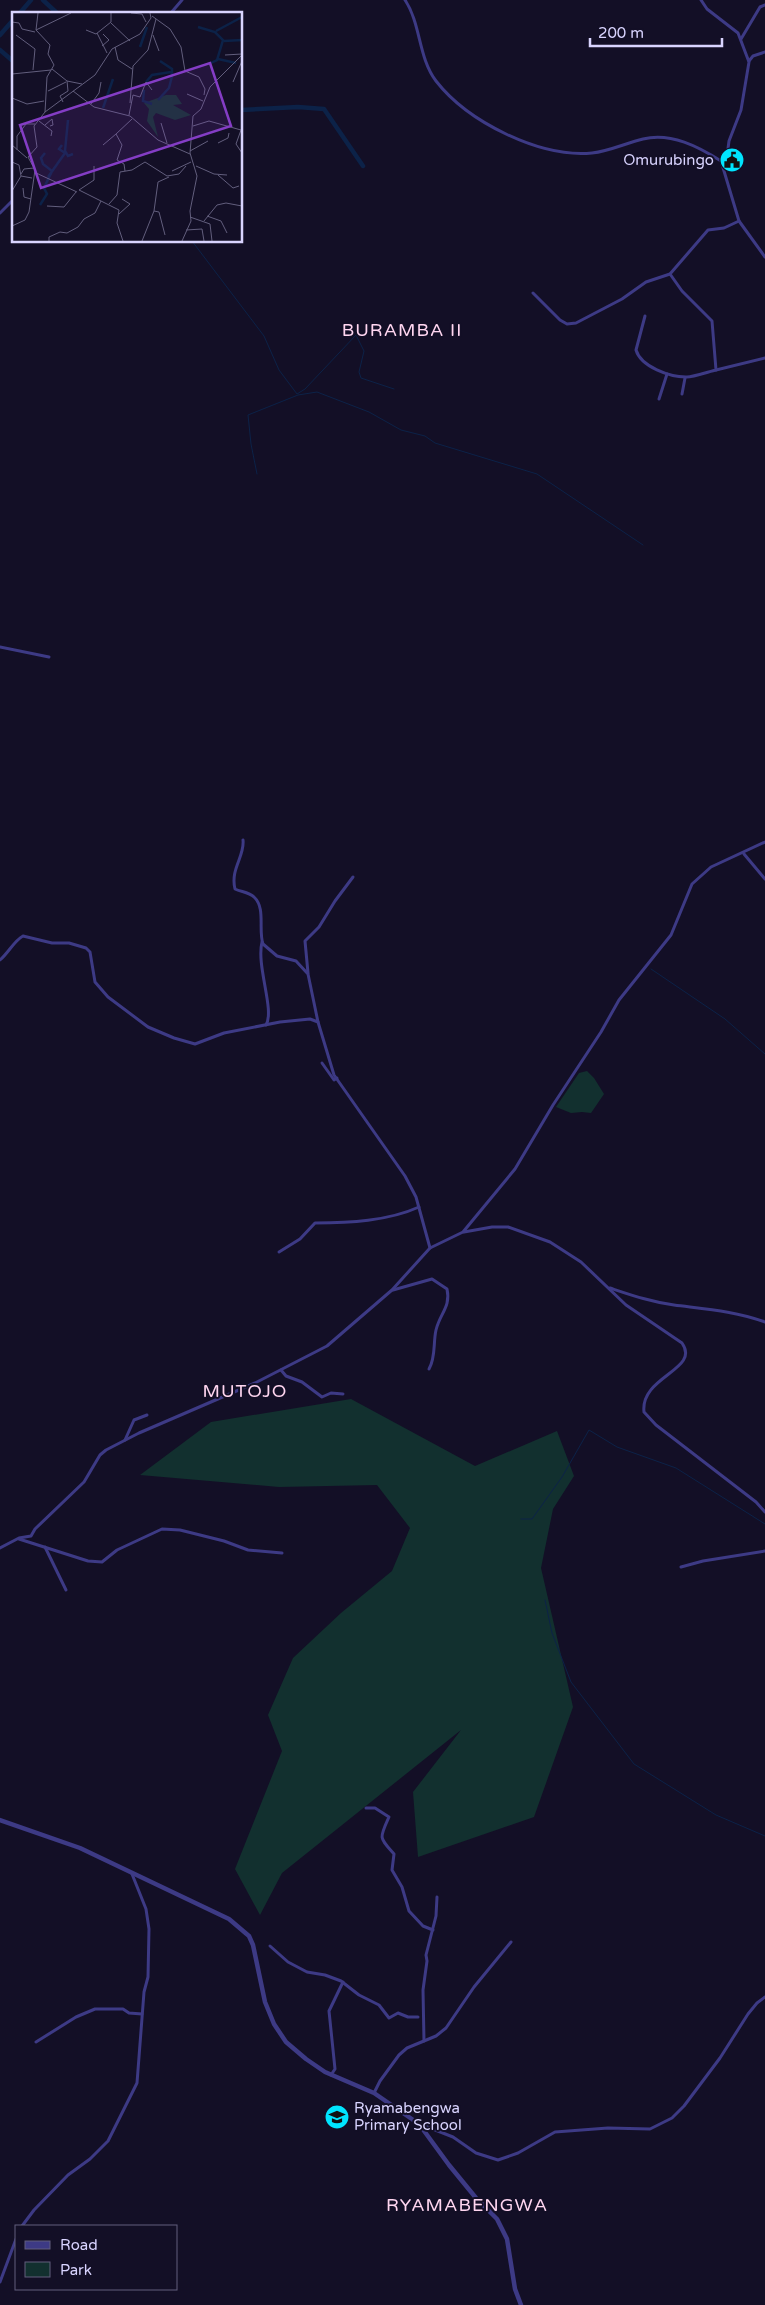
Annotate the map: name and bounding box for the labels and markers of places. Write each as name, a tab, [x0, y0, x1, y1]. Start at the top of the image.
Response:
public building icon: Omurubingo	[719, 147, 745, 173]
place label: Omurubingo	[623, 151, 714, 169]
place label: Ryamabengwa Primary School	[354, 2099, 462, 2134]
school or university icon: Ryamabengwa Primary School	[324, 2104, 350, 2130]

